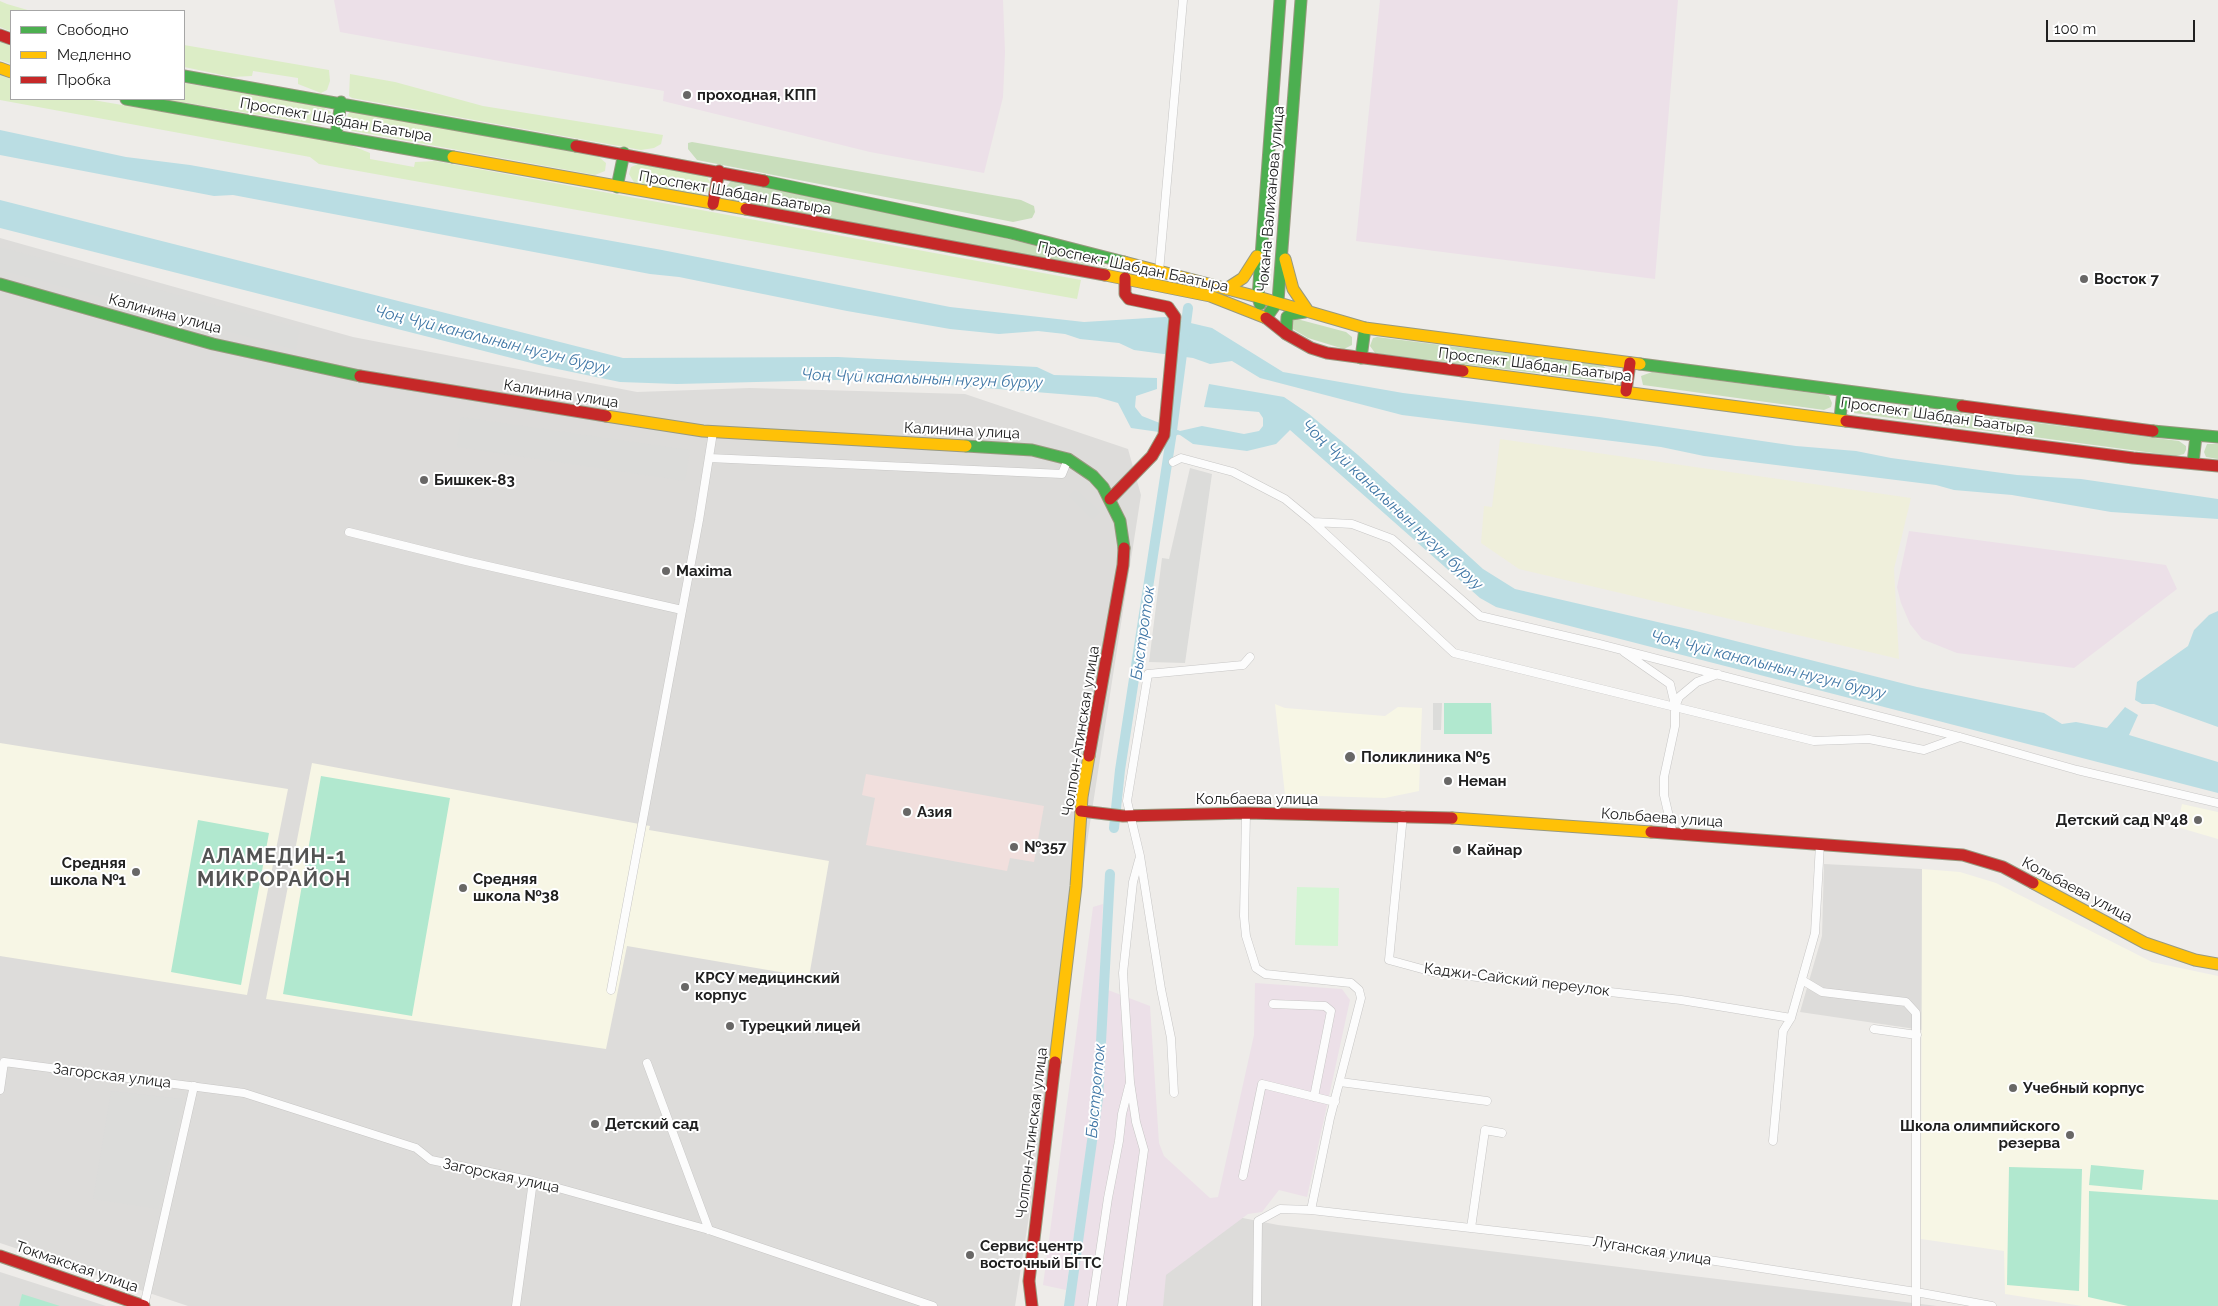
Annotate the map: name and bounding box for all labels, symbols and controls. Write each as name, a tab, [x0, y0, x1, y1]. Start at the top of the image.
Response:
legend	[10, 10, 185, 100]
scale bar	[2048, 10, 2197, 42]
text: 100 m	[2054, 20, 2096, 38]
text: Свободно	[57, 21, 129, 39]
text: Медленно	[57, 46, 131, 64]
text: Пробка	[57, 71, 111, 89]
place label: проходная, КПП	[697, 86, 816, 104]
marker: проходная, КПП	[681, 89, 693, 101]
street label: Проспект Шабдан Баатыра	[239, 94, 433, 146]
street label: Чокана Валиханова улица	[1254, 105, 1288, 293]
street label: Проспект Шабдан Баатыра	[638, 167, 832, 219]
street label: Проспект Шабдан Баатыра	[1036, 238, 1230, 296]
place label: Восток 7	[2094, 270, 2159, 288]
marker: Восток 7	[2078, 273, 2090, 285]
street label: Калинина улица	[107, 290, 223, 338]
water label: Чоң Чүй каналынын нугун буруу	[372, 301, 612, 379]
street label: Проспект Шабдан Баатыра	[1437, 344, 1633, 386]
water label: Чоң Чүй каналынын нугун буруу	[801, 365, 1043, 393]
street label: Калинина улица	[502, 376, 620, 412]
street label: Проспект Шабдан Баатыра	[1839, 394, 2035, 438]
water label: Чоң Чүй каналынын нугун буруу	[1297, 416, 1487, 594]
street label: Калинина улица	[904, 419, 1020, 443]
place label: Бишкек-83	[434, 471, 515, 489]
marker: Бишкек-83	[418, 474, 430, 486]
place label: Maxima	[676, 562, 732, 580]
marker: Maxima	[660, 565, 672, 577]
water label: Быстроток	[1127, 585, 1159, 681]
water label: Чоң Чүй каналынын нугун буруу	[1648, 626, 1888, 704]
street label: Чолпон-Атинская улица	[1059, 645, 1103, 817]
place label: Поликлиника №5	[1361, 748, 1490, 766]
marker: Поликлиника №5	[1343, 750, 1357, 764]
place label: Неман	[1458, 772, 1507, 790]
marker: Неман	[1442, 775, 1454, 787]
street label: Кольбаева улица	[1196, 790, 1318, 808]
place label: Азия	[917, 803, 952, 821]
street label: Кольбаева улица	[1600, 805, 1724, 831]
marker: Азия	[901, 806, 913, 818]
place label: Детский сад №48	[2056, 811, 2188, 829]
marker: Детский сад №48	[2192, 814, 2204, 826]
place label: №357	[1024, 838, 1066, 856]
marker: №357	[1008, 841, 1020, 853]
place label: Кайнар	[1467, 841, 1522, 859]
marker: Кайнар	[1451, 844, 1463, 856]
district label: АЛАМЕДИН-1 МИКРОРАЙОН	[196, 845, 352, 892]
street label: Кольбаева улица	[2019, 853, 2135, 927]
place label: Средняя школа №1	[50, 854, 126, 889]
marker: Средняя школа №1	[130, 866, 142, 878]
place label: Средняя школа №38	[473, 870, 559, 905]
marker: Средняя школа №38	[457, 882, 469, 894]
street label: Каджи-Сайский переулок	[1423, 960, 1611, 1000]
place label: КРСУ медицинский корпус	[695, 969, 840, 1004]
marker: КРСУ медицинский корпус	[679, 981, 691, 993]
place label: Турецкий лицей	[740, 1017, 860, 1035]
marker: Турецкий лицей	[724, 1020, 736, 1032]
water label: Быстроток	[1082, 1043, 1110, 1139]
street label: Чолпон-Атинская улица	[1013, 1047, 1051, 1219]
street label: Загорская улица	[52, 1060, 172, 1092]
place label: Учебный корпус	[2023, 1079, 2144, 1097]
marker: Учебный корпус	[2007, 1082, 2019, 1094]
place label: Детский сад	[605, 1115, 699, 1133]
place label: Школа олимпийского резерва	[1900, 1117, 2060, 1152]
marker: Детский сад	[589, 1118, 601, 1130]
marker: Школа олимпийского резерва	[2064, 1129, 2076, 1141]
street label: Загорская улица	[441, 1155, 561, 1197]
street label: Луганская улица	[1591, 1233, 1713, 1269]
place label: Сервис центр восточный БГТС	[980, 1237, 1101, 1272]
street label: Токмакская улица	[13, 1238, 141, 1296]
marker: Сервис центр восточный БГТС	[964, 1249, 976, 1261]

